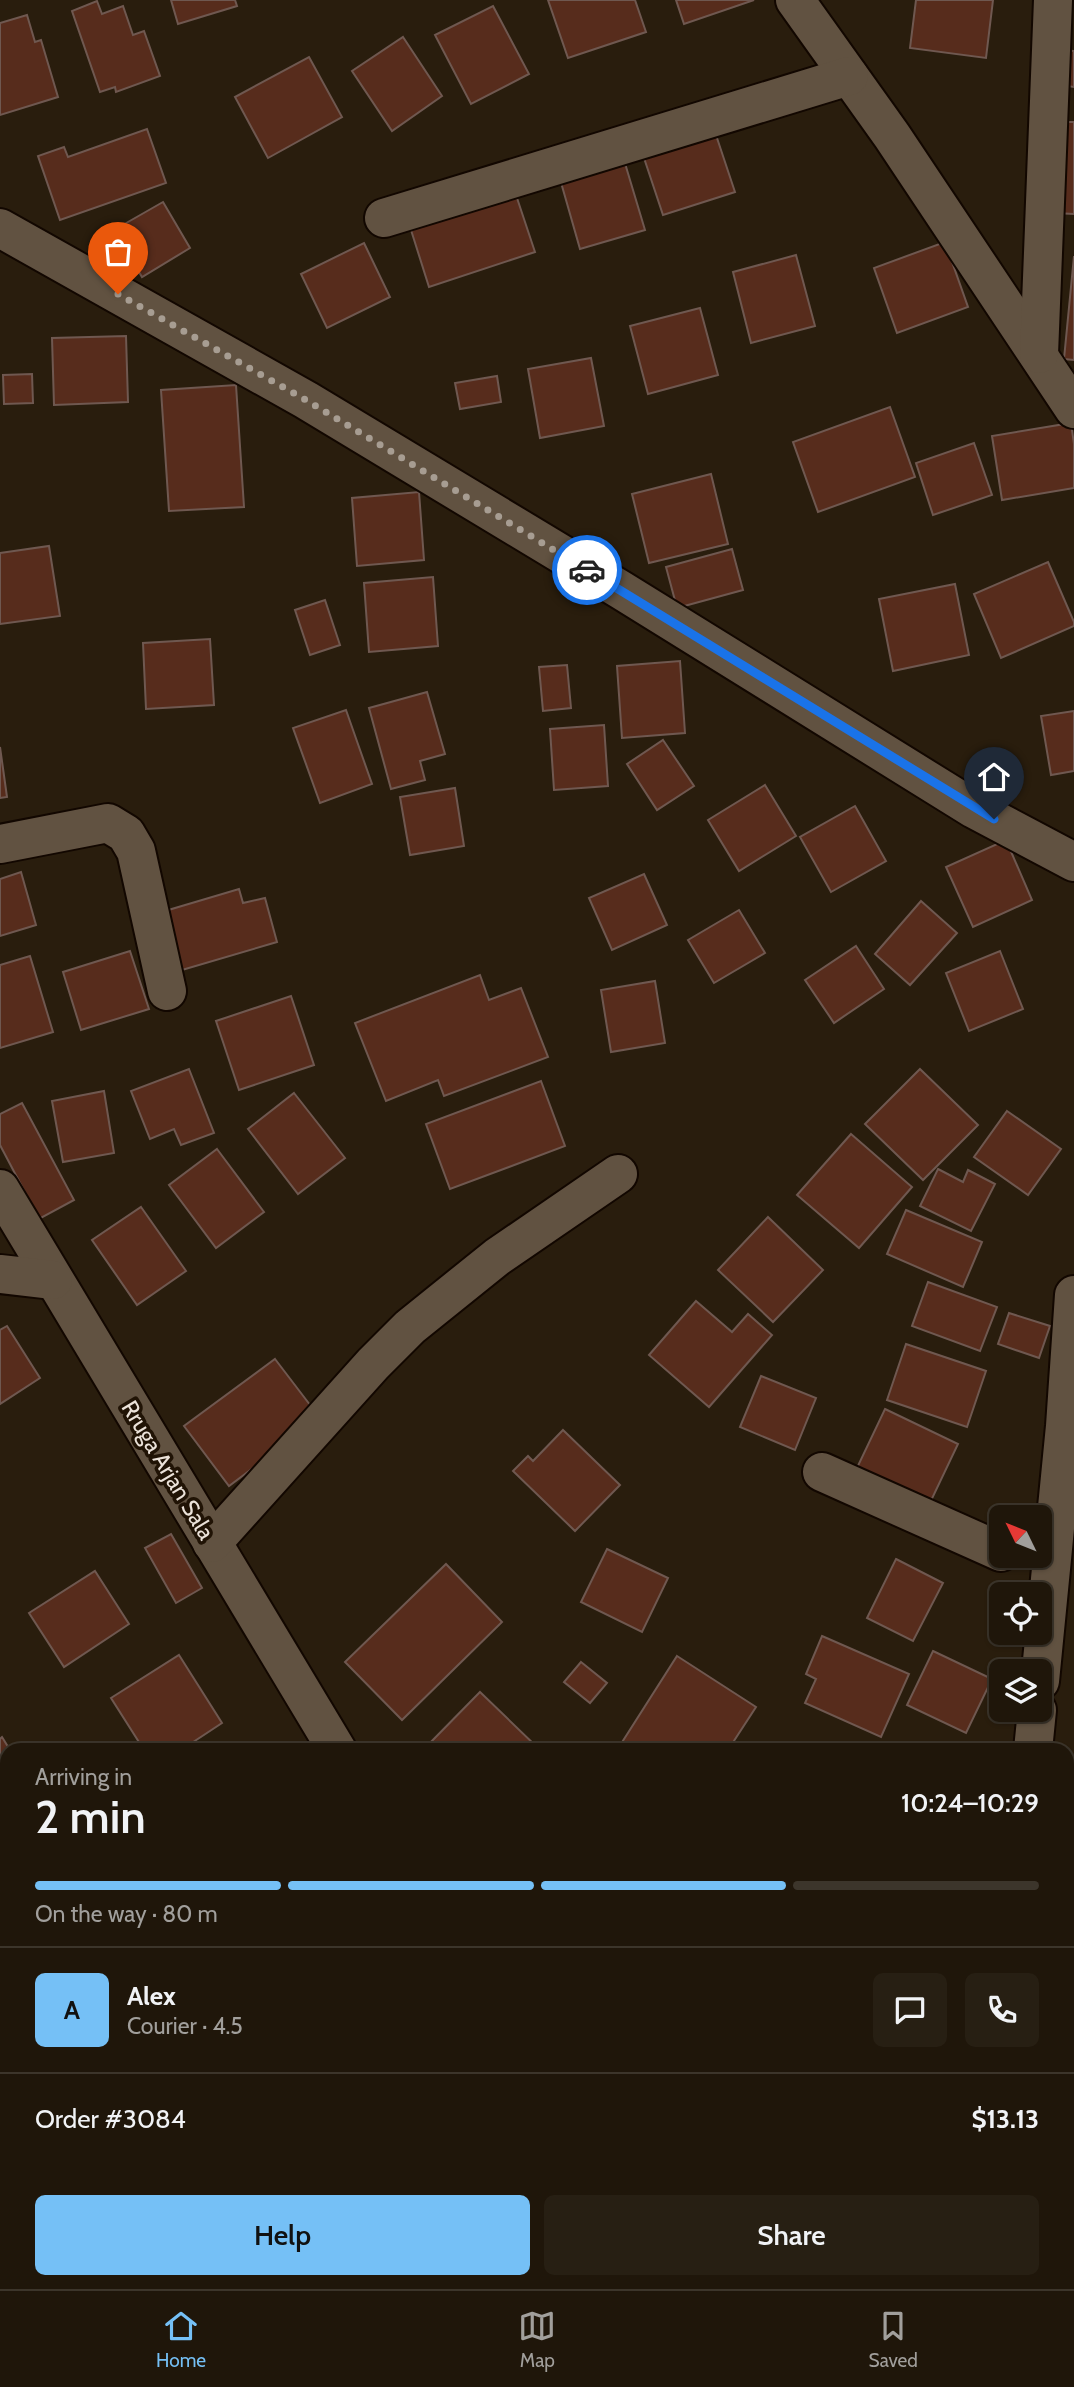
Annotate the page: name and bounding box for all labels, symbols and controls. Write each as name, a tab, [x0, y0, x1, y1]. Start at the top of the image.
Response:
pin	[88, 222, 148, 294]
icon: bag	[99, 233, 137, 271]
courier	[552, 535, 622, 605]
icon: car	[568, 551, 606, 589]
pin	[964, 747, 1024, 819]
icon: home	[975, 758, 1013, 796]
street label: Rruga Arjan Sala	[116, 1396, 220, 1544]
north arrow	[989, 1505, 1052, 1568]
map controls	[989, 1505, 1052, 1722]
button: locate	[989, 1582, 1052, 1645]
button: layers	[989, 1659, 1052, 1722]
text: Arriving in	[35, 1763, 132, 1791]
text: 10:24–10:29	[901, 1787, 1039, 1819]
text: 2 min	[35, 1789, 146, 1845]
text: On the way · 80 m	[35, 1900, 218, 1928]
button: chat	[873, 1973, 947, 2047]
button: phone	[965, 1973, 1039, 2047]
text: Alex	[127, 1980, 176, 2012]
text: A	[64, 1994, 80, 2026]
text: Courier · 4.5	[127, 2012, 243, 2040]
text: Order #3084	[35, 2103, 186, 2135]
text: $13.13	[971, 2103, 1039, 2135]
button: Help	[35, 2195, 530, 2275]
button: Share	[544, 2195, 1039, 2275]
tab: Home	[156, 2307, 206, 2372]
tab: Map	[518, 2307, 556, 2372]
tab: Saved	[869, 2307, 918, 2372]

